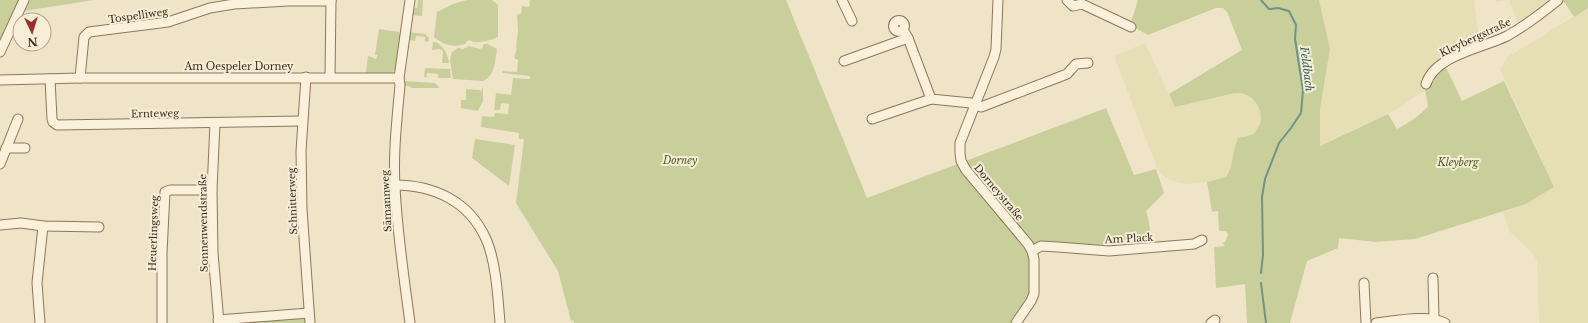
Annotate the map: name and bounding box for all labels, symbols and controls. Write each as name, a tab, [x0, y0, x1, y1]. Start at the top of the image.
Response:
street label: Tospelliweg	[107, 5, 170, 26]
north arrow	[12, 12, 52, 52]
street label: Kleybergstraße	[1437, 15, 1513, 60]
text: N	[26, 35, 38, 49]
water label: Feldbach	[1297, 45, 1317, 92]
street label: Am Oespeler Dorney	[184, 60, 294, 73]
street label: Ernteweg	[131, 107, 180, 120]
park label: Dorney	[662, 154, 698, 167]
park label: Kleyberg	[1436, 156, 1479, 169]
street label: Dorneystraße	[971, 161, 1026, 224]
street label: Schnitterweg	[285, 166, 300, 235]
street label: Sämannweg	[378, 169, 395, 232]
street label: Sonnenwendstraße	[196, 174, 211, 272]
street label: Heuerlingsweg	[146, 194, 161, 271]
street label: Am Plack	[1103, 231, 1154, 246]

